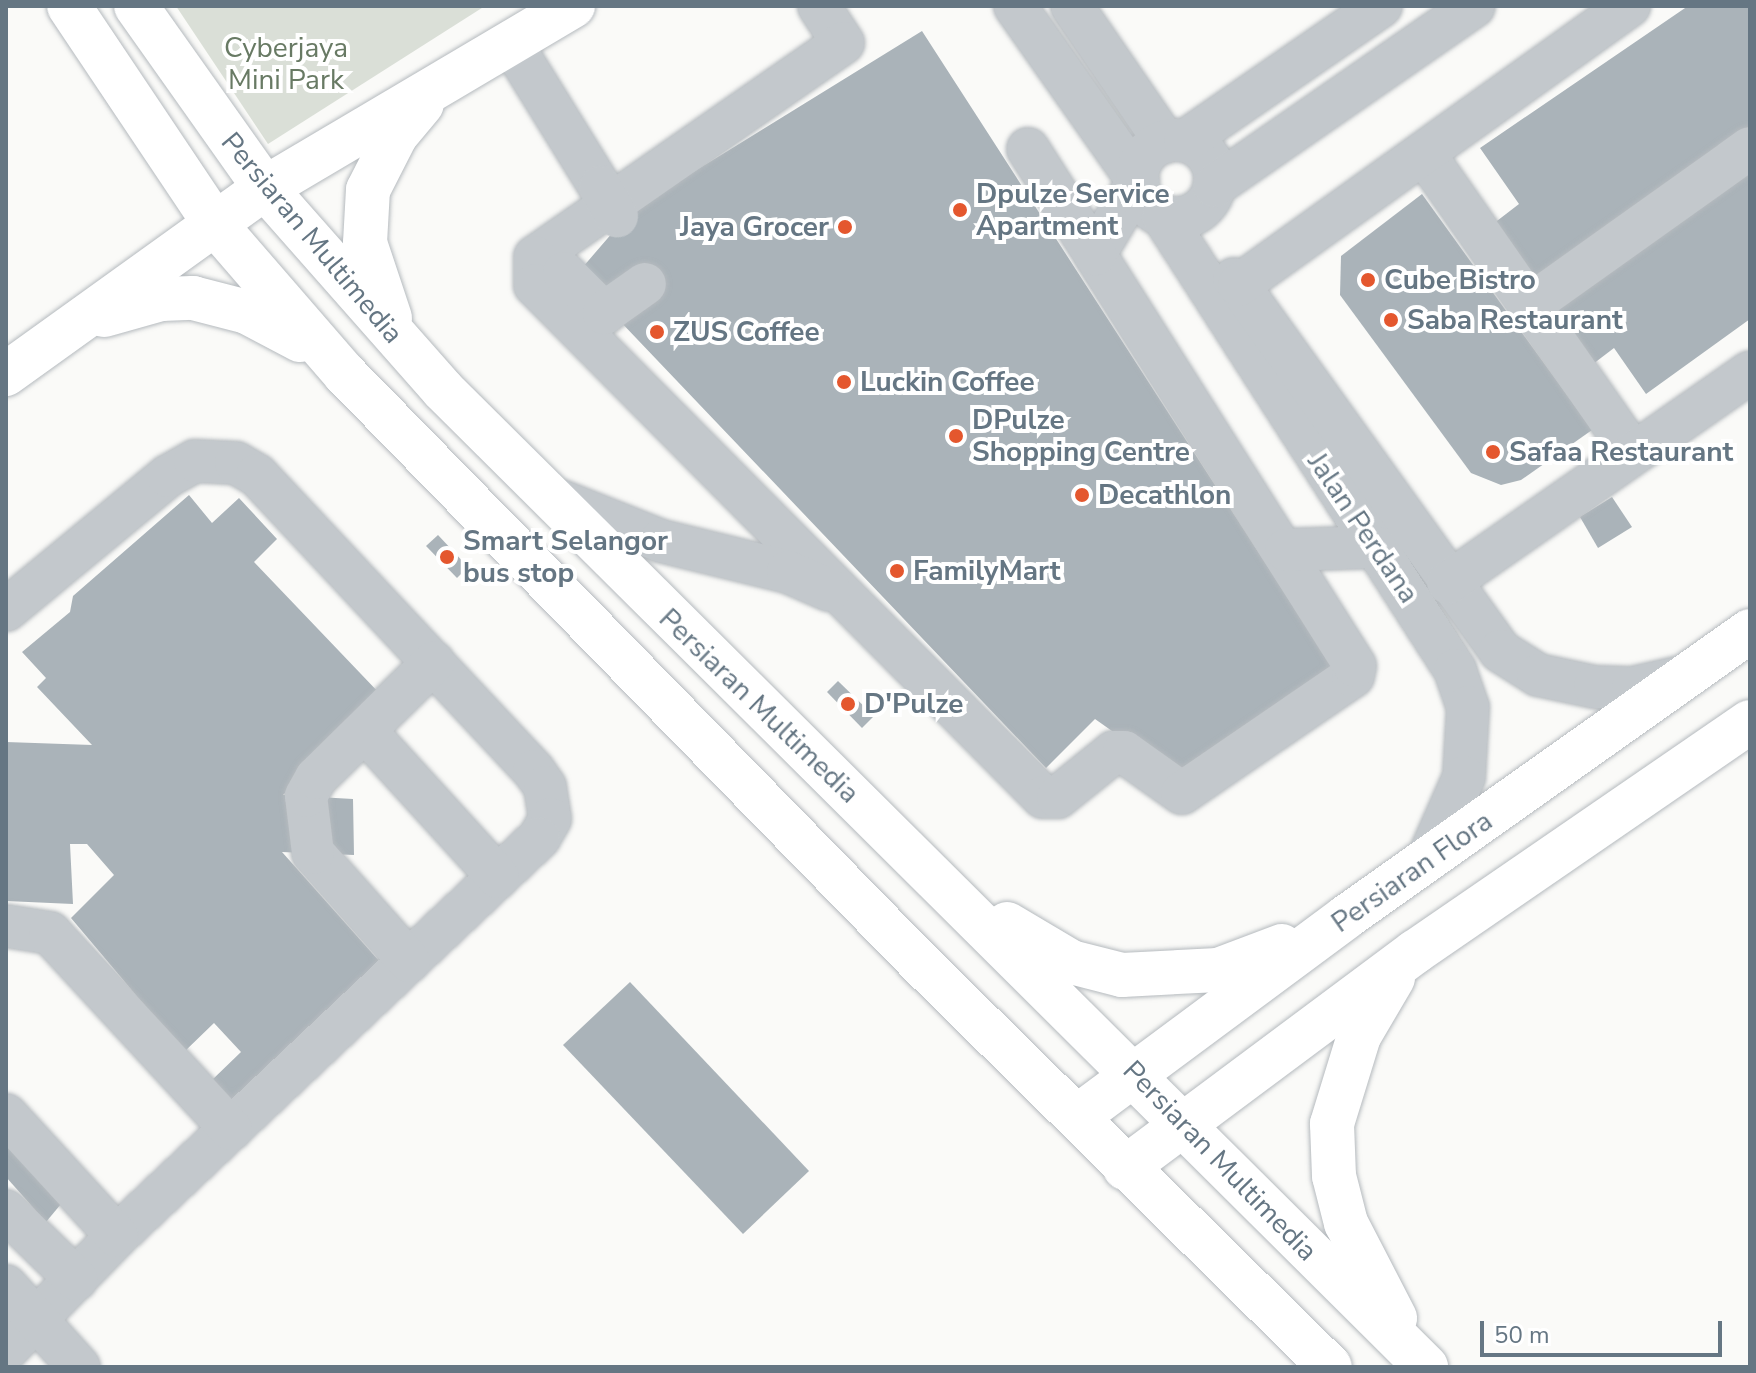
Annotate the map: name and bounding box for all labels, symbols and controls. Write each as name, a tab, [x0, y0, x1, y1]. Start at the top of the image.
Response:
park label: Cyberjaya Mini Park	[224, 31, 348, 97]
street label: Persiaran Multimedia	[214, 126, 410, 350]
place label: Dpulze Service Apartment	[976, 177, 1170, 243]
marker: Dpulze Service Apartment	[951, 201, 969, 219]
place label: Jaya Grocer	[680, 210, 829, 244]
marker: Jaya Grocer	[836, 218, 854, 236]
place label: Cube Bistro	[1384, 263, 1536, 297]
marker: Cube Bistro	[1359, 271, 1377, 289]
place label: Saba Restaurant	[1407, 303, 1623, 337]
marker: Saba Restaurant	[1382, 311, 1400, 329]
place label: ZUS Coffee	[673, 315, 820, 349]
marker: ZUS Coffee	[648, 323, 666, 341]
place label: Luckin Coffee	[860, 365, 1035, 399]
marker: Luckin Coffee	[835, 373, 853, 391]
place label: DPulze Shopping Centre	[972, 403, 1190, 469]
marker: DPulze Shopping Centre	[947, 427, 965, 445]
place label: Safaa Restaurant	[1509, 435, 1733, 469]
marker: Safaa Restaurant	[1484, 443, 1502, 461]
street label: Jalan Perdana	[1300, 447, 1426, 609]
place label: Decathlon	[1098, 478, 1231, 512]
marker: Decathlon	[1073, 486, 1091, 504]
place label: Smart Selangor bus stop	[463, 524, 668, 590]
marker: Smart Selangor bus stop	[438, 548, 456, 566]
place label: FamilyMart	[913, 554, 1061, 588]
marker: FamilyMart	[888, 562, 906, 580]
street label: Persiaran Multimedia	[652, 602, 866, 810]
place label: D'Pulze	[864, 687, 963, 721]
marker: D'Pulze	[839, 695, 857, 713]
street label: Persiaran Flora	[1325, 804, 1499, 940]
street label: Persiaran Multimedia	[1116, 1054, 1324, 1268]
scale bar	[1484, 1305, 1726, 1355]
text: 50 m	[1494, 1319, 1550, 1351]

